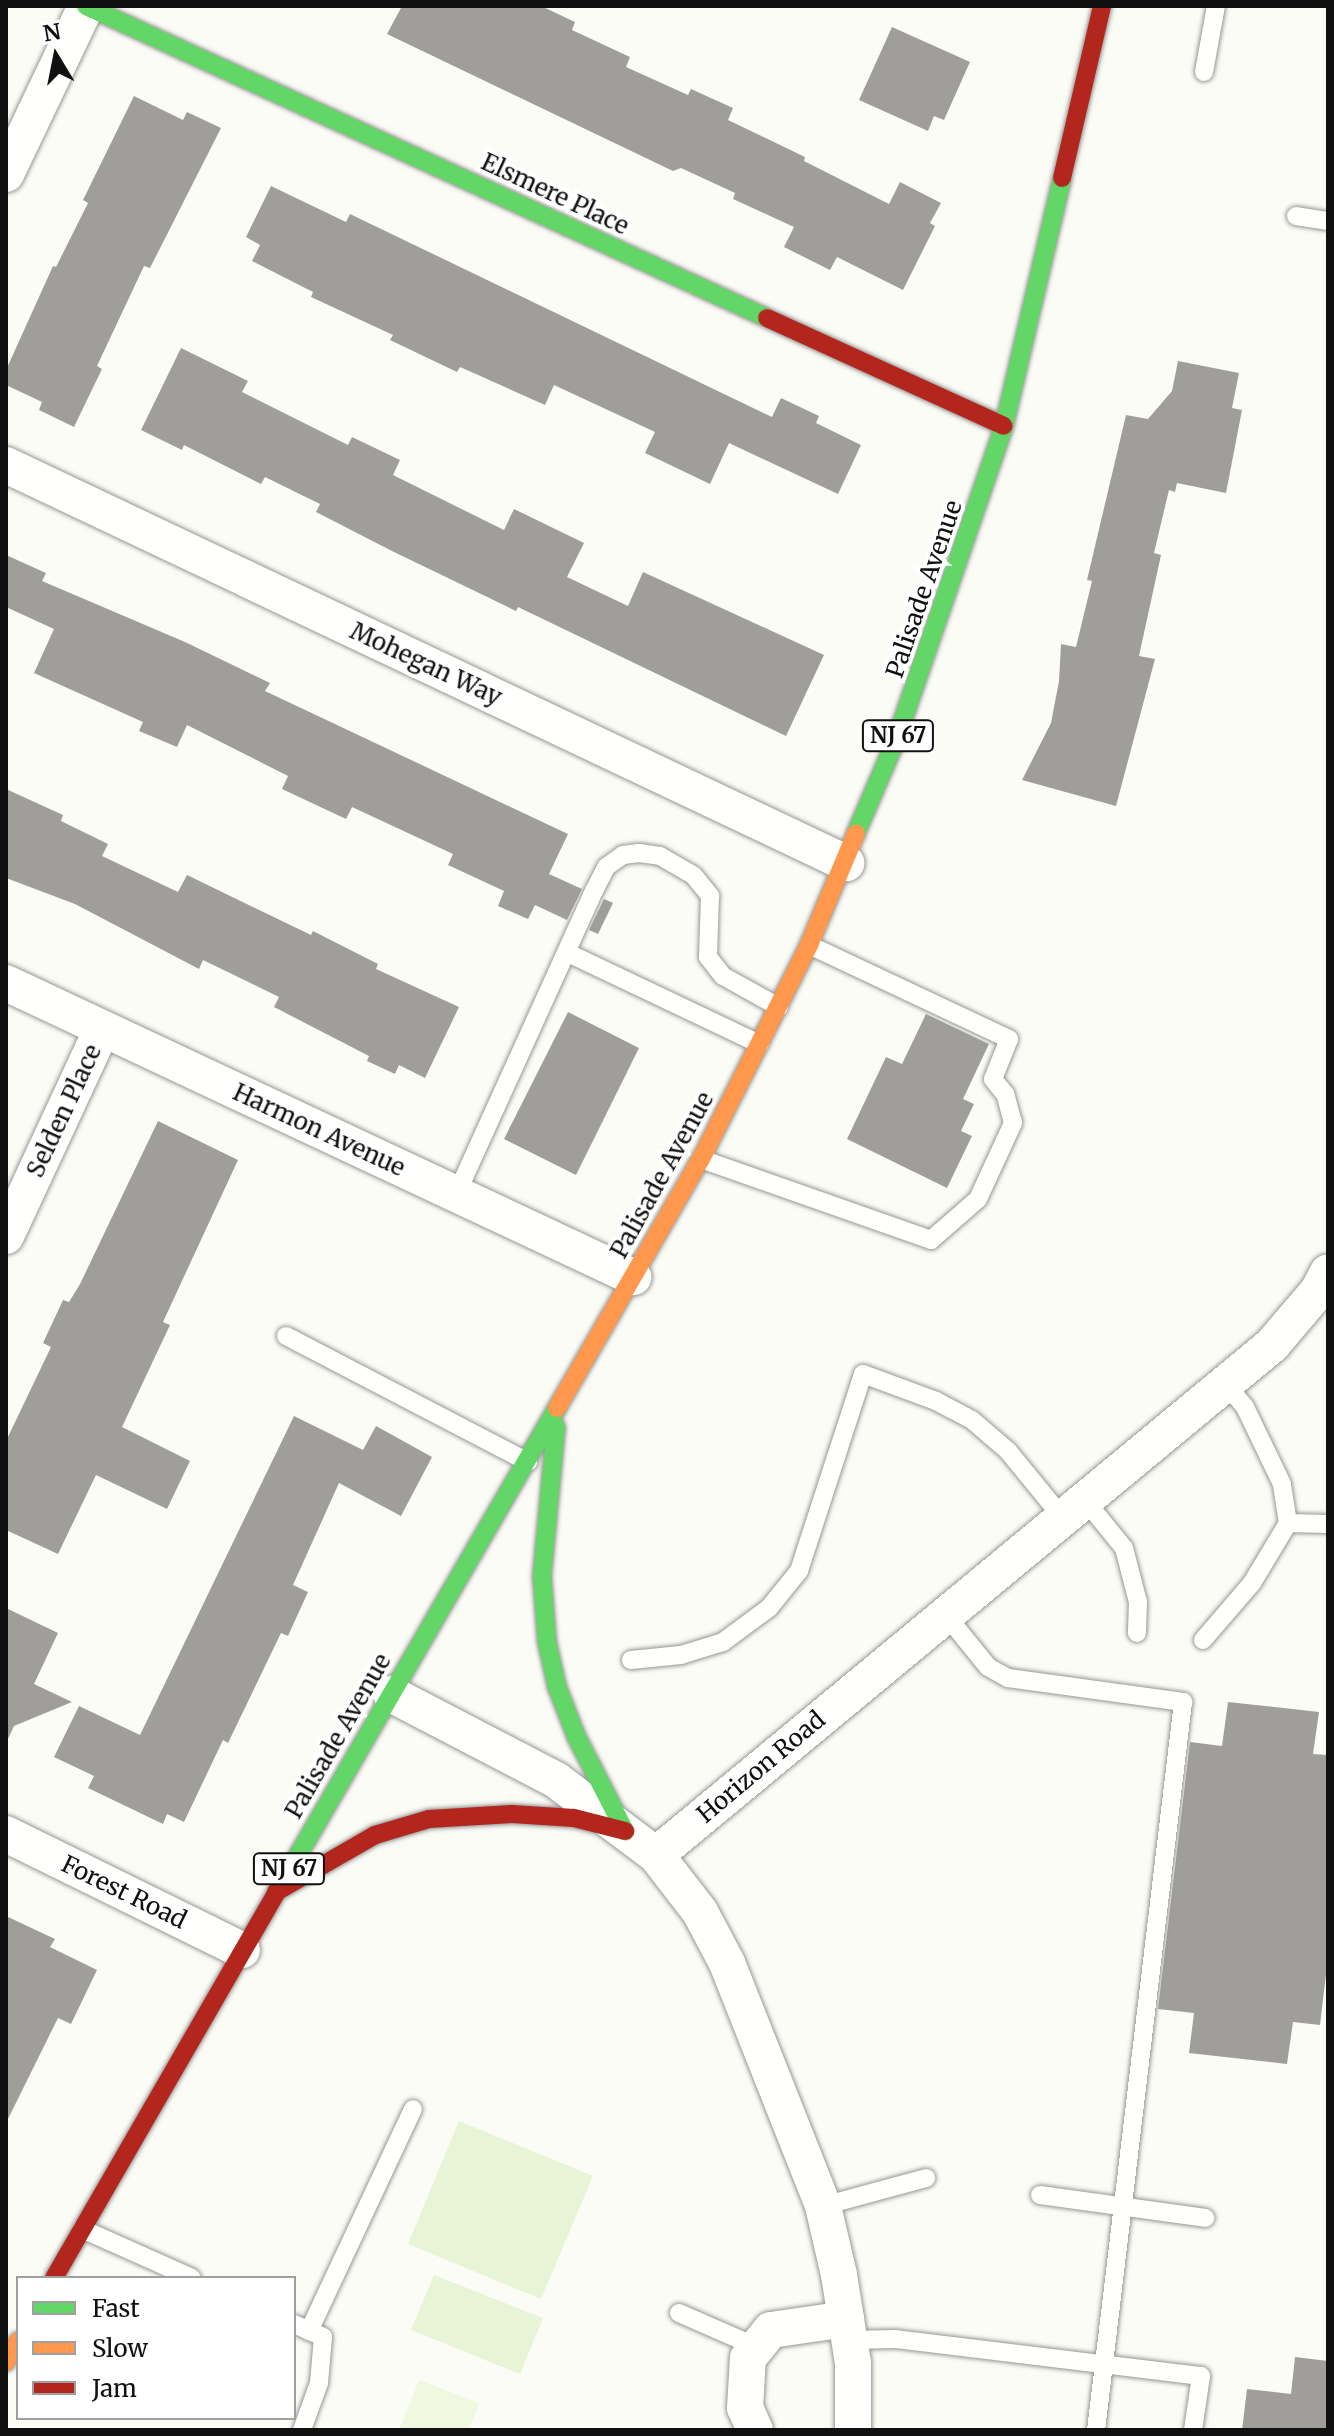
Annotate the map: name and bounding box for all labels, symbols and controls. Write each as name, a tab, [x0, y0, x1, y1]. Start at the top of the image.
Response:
north arrow	[16, 16, 96, 96]
text: N	[41, 17, 63, 48]
street label: Elsmere Place	[477, 147, 633, 241]
street label: Palisade Avenue	[880, 497, 968, 681]
street label: Mohegan Way	[346, 616, 506, 712]
road number: NJ 67	[860, 718, 936, 754]
street label: Selden Place	[21, 1040, 107, 1182]
street label: Harmon Avenue	[228, 1078, 410, 1182]
street label: Palisade Avenue	[604, 1087, 720, 1263]
street label: Palisade Avenue	[279, 1648, 397, 1824]
street label: Horizon Road	[691, 1705, 831, 1829]
street label: Forest Road	[57, 1849, 191, 1935]
road number: NJ 67	[251, 1851, 327, 1887]
legend	[16, 2276, 296, 2420]
text: Fast	[92, 2293, 140, 2324]
text: Slow	[92, 2333, 148, 2364]
text: Jam	[92, 2373, 137, 2404]

